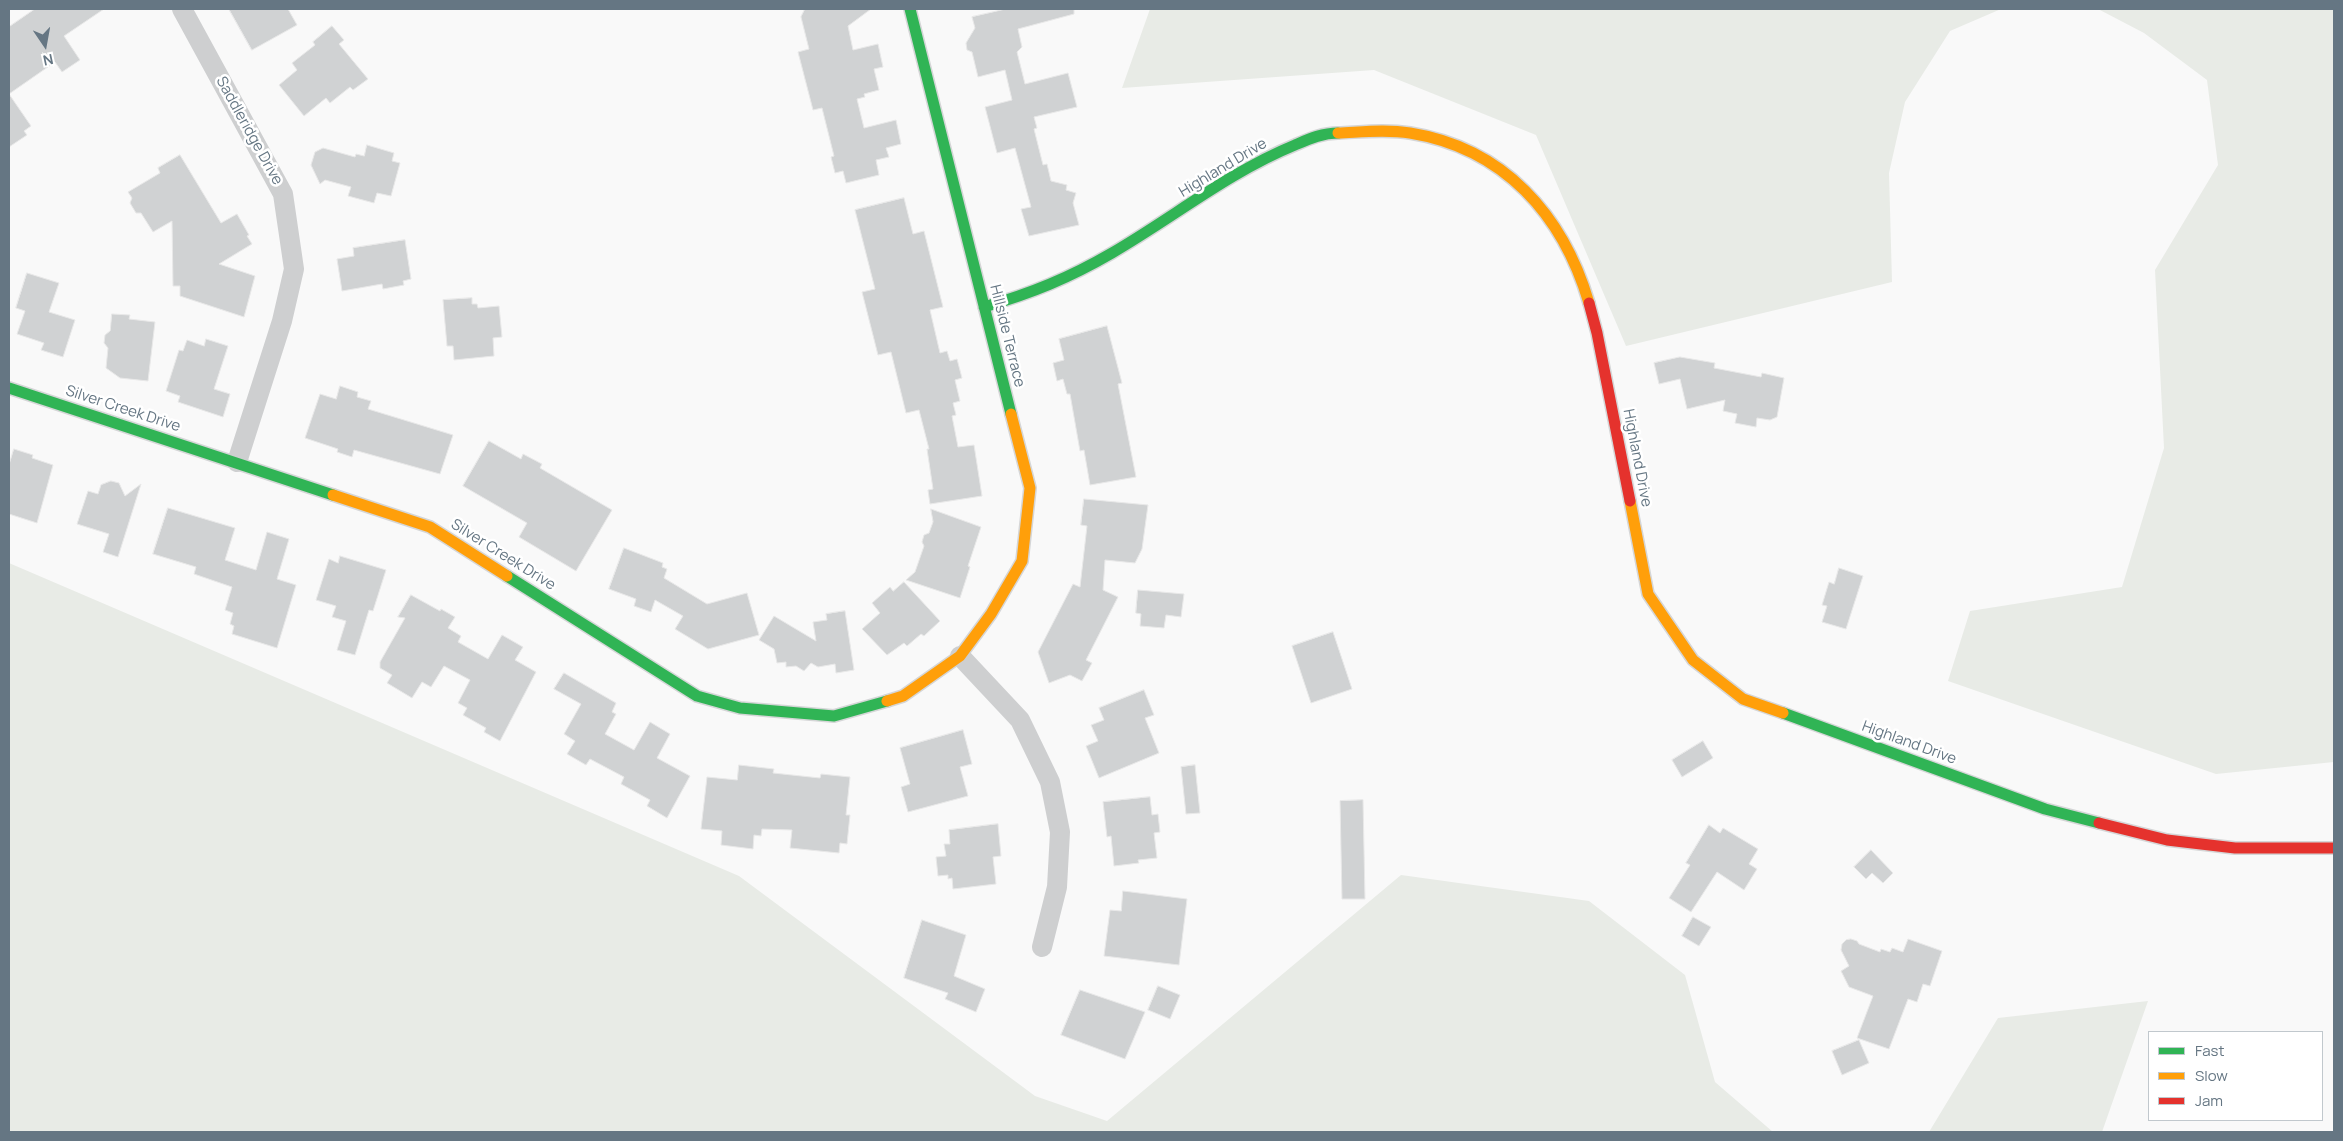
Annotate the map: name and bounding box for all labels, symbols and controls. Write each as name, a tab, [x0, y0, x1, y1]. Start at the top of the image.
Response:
north arrow	[20, 20, 70, 70]
text: N	[41, 50, 55, 70]
street label: Saddleridge Drive	[212, 74, 286, 188]
street label: Highland Drive	[1176, 135, 1270, 201]
street label: Hillside Terrace	[986, 283, 1028, 389]
street label: Silver Creek Drive	[63, 382, 183, 436]
street label: Highland Drive	[1619, 408, 1655, 508]
street label: Silver Creek Drive	[447, 516, 559, 594]
street label: Highland Drive	[1859, 718, 1959, 768]
legend	[2148, 1031, 2323, 1121]
text: Fast	[2195, 1040, 2224, 1061]
text: Slow	[2195, 1065, 2228, 1086]
text: Jam	[2195, 1090, 2223, 1111]

